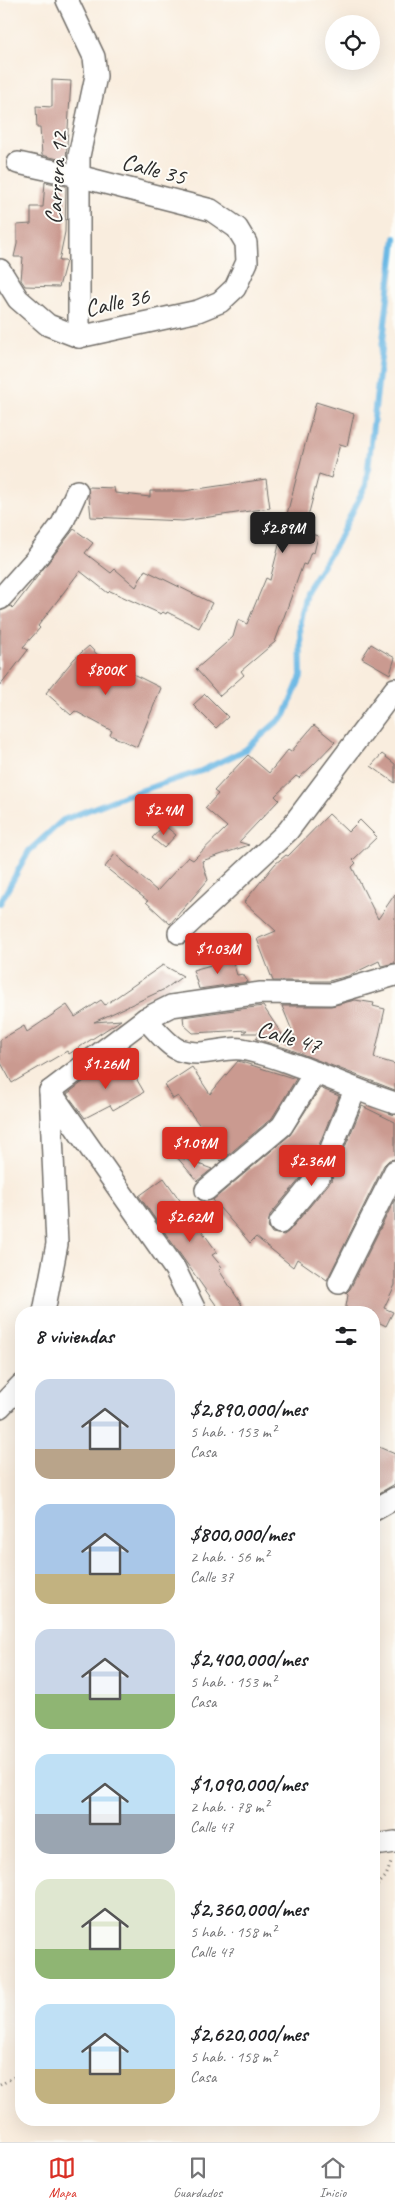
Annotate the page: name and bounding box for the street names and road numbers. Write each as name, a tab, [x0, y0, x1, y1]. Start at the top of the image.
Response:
street label: Carrera 12	[38, 128, 74, 225]
street label: Calle 35	[119, 146, 190, 192]
street label: Calle 36	[82, 280, 153, 323]
street label: Calle 47	[253, 1013, 326, 1061]

